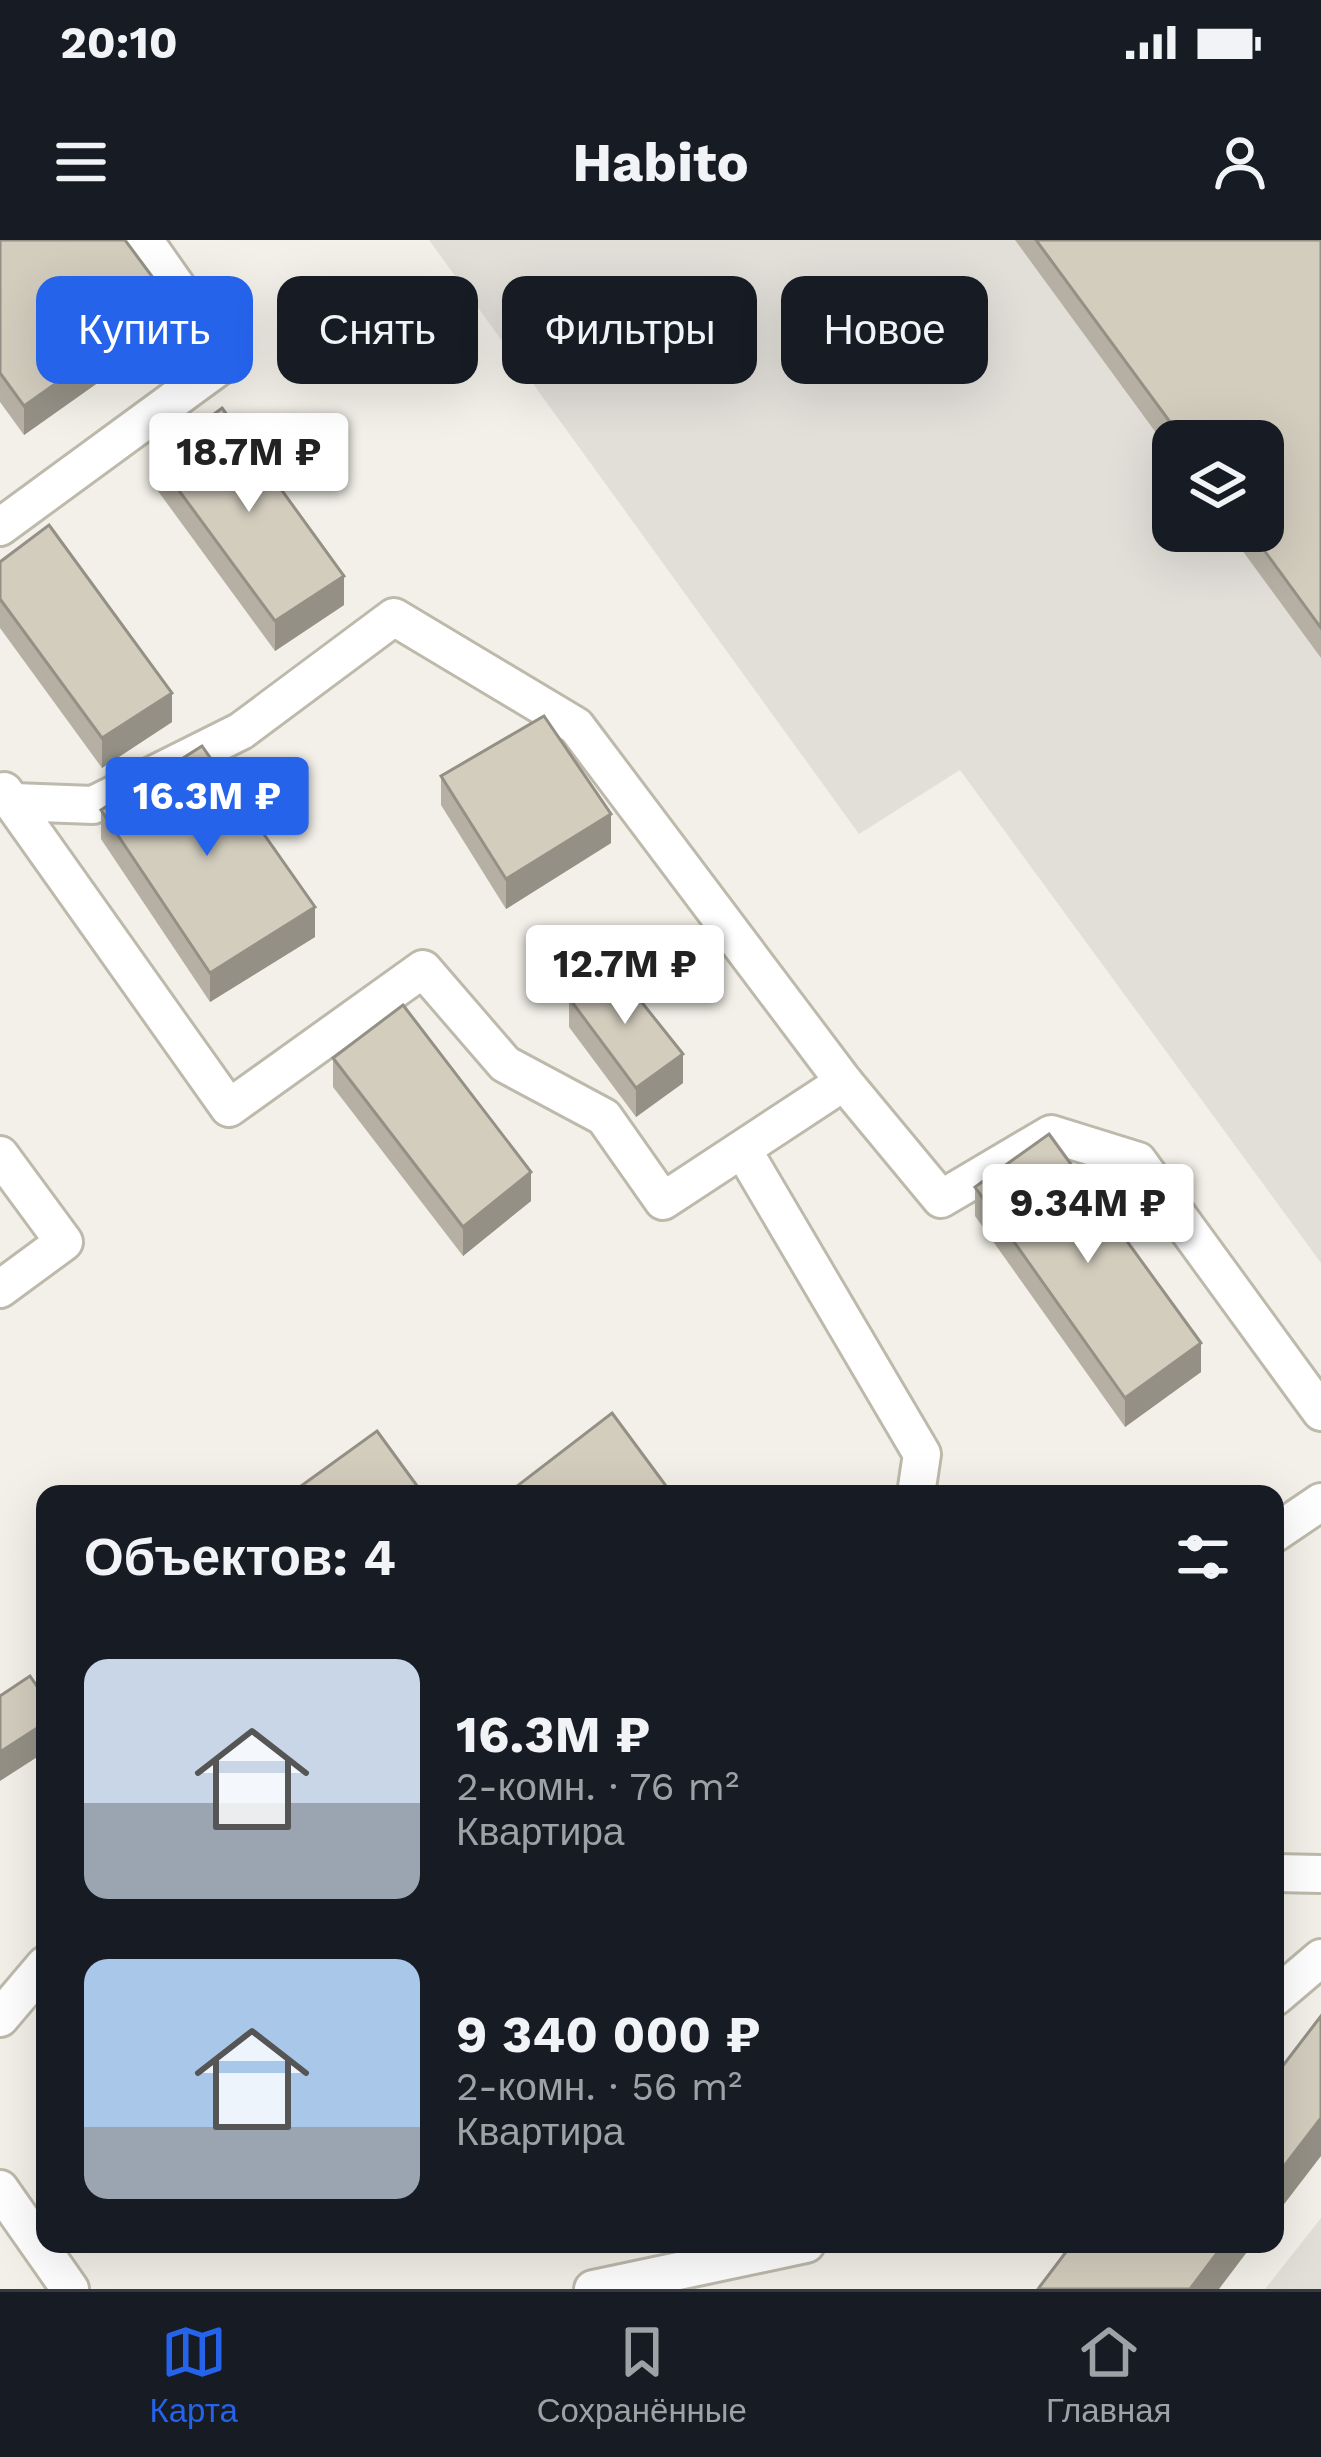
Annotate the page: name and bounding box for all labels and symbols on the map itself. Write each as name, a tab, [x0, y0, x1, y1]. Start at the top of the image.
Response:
pin: 18.7M ₽	[138, 413, 360, 515]
pin: 16.3M ₽	[96, 757, 318, 859]
pin: 12.7M ₽	[514, 925, 736, 1027]
pin: 9.34M ₽	[977, 1164, 1199, 1266]

